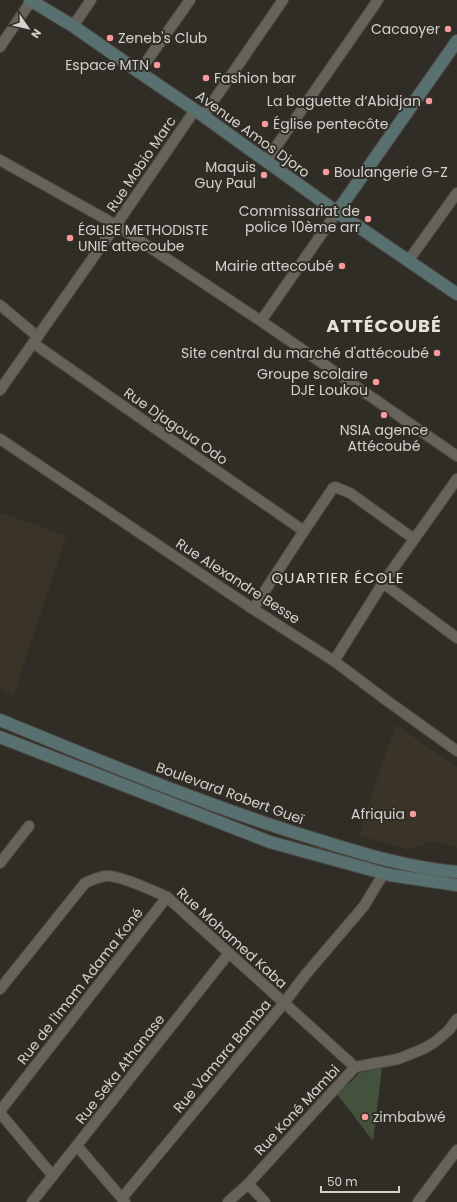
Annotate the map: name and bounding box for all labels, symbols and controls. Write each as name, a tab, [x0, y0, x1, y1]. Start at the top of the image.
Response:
north arrow	[8, 8, 48, 48]
place label: Cacaoyer	[371, 19, 440, 39]
marker: Cacaoyer	[443, 24, 453, 34]
text: N	[27, 26, 45, 41]
place label: Zeneb's Club	[118, 28, 207, 48]
marker: Zeneb's Club	[105, 33, 115, 43]
place label: Espace MTN	[65, 55, 149, 75]
marker: Espace MTN	[152, 60, 162, 70]
place label: Fashion bar	[214, 68, 296, 88]
marker: Fashion bar	[201, 73, 211, 83]
street label: Avenue Amos Djoro	[192, 86, 314, 182]
place label: La baguette d‘Abidjan	[267, 91, 421, 111]
marker: La baguette d‘Abidjan	[424, 96, 434, 106]
street label: Rue Mobio Marc	[101, 112, 181, 216]
place label: Église pentecôte	[273, 114, 389, 134]
marker: Église pentecôte	[260, 119, 270, 129]
place label: Maquis Guy Paul	[195, 157, 256, 193]
place label: Boulangerie G-Z	[334, 162, 448, 182]
marker: Boulangerie G-Z	[321, 167, 331, 177]
marker: Maquis Guy Paul	[259, 170, 269, 180]
place label: Commissariat de police 10ème arr	[239, 201, 360, 237]
marker: Commissariat de police 10ème arr	[363, 214, 373, 224]
place label: ÉGLISE METHODISTE UNIE attecoube	[78, 220, 209, 256]
marker: ÉGLISE METHODISTE UNIE attecoube	[65, 233, 75, 243]
place label: Mairie attecoubé	[215, 256, 334, 276]
marker: Mairie attecoubé	[337, 261, 347, 271]
district label: ATTÉCOUBÉ	[326, 313, 442, 338]
place label: Site central du marché d'attécoubé	[181, 343, 429, 363]
marker: Site central du marché d'attécoubé	[432, 348, 442, 358]
place label: Groupe scolaire DJE Loukou	[257, 364, 368, 400]
marker: Groupe scolaire DJE Loukou	[371, 377, 381, 387]
street label: Rue Djagoua Odo	[120, 383, 232, 469]
marker: NSIA agence Attécoubé	[379, 410, 389, 420]
place label: NSIA agence Attécoubé	[340, 420, 429, 456]
street label: Rue Alexandre Besse	[172, 533, 304, 629]
district label: QUARTIER ÉCOLE	[271, 567, 405, 588]
street label: Boulevard Robert Gueï	[153, 757, 307, 829]
place label: Afriquia	[351, 804, 405, 824]
marker: Afriquia	[408, 809, 418, 819]
street label: Rue Mohamed Kaba	[172, 883, 292, 993]
street label: Rue de l'Imam Adama Koné	[12, 903, 148, 1069]
street label: Rue Vamara Bamba	[169, 995, 275, 1117]
street label: Rue Seka Athanase	[71, 1010, 169, 1128]
street label: Rue Koné Mambi	[250, 1060, 344, 1160]
place label: zimbabwé	[373, 1107, 446, 1127]
marker: zimbabwé	[360, 1112, 370, 1122]
scale bar	[321, 1168, 399, 1194]
text: 50 m	[327, 1173, 358, 1190]

